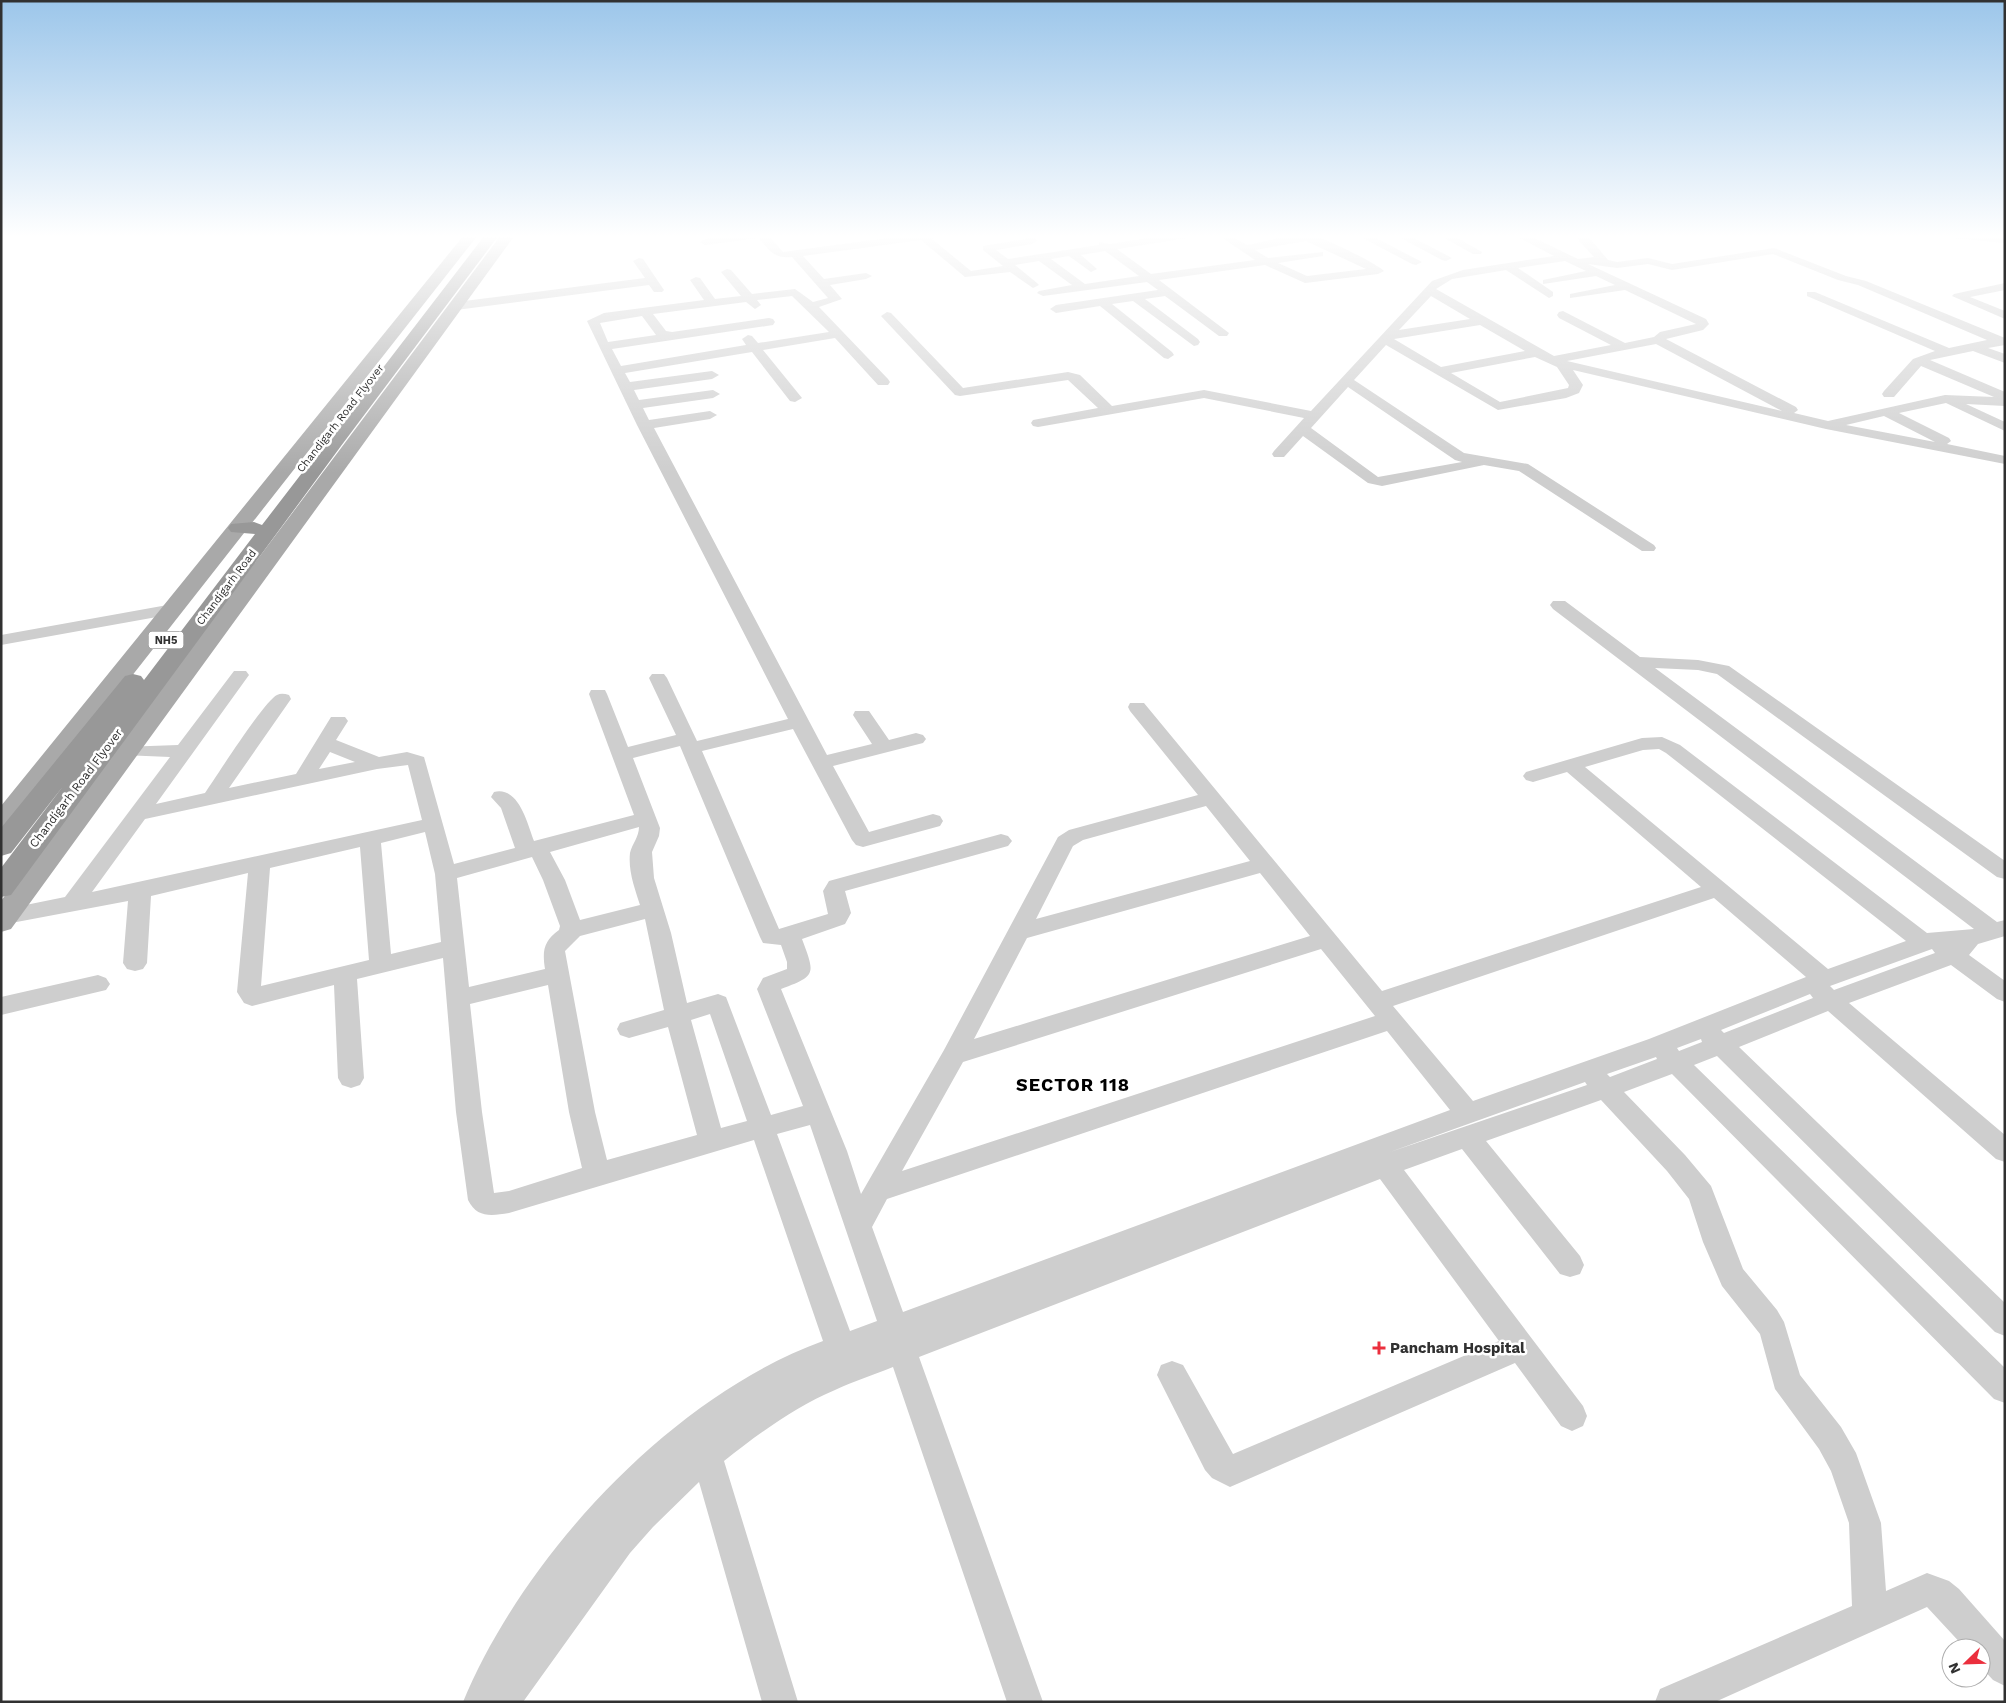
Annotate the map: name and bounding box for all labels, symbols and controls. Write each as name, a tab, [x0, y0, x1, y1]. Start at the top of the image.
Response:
street label: Chandigarh Road Flyover	[294, 361, 387, 475]
street label: Chandigarh Road	[194, 547, 259, 628]
road number: NH5	[148, 632, 184, 648]
street label: Chandigarh Road Flyover	[27, 726, 125, 850]
district label: SECTOR 118	[1016, 1074, 1130, 1095]
place label: Pancham Hospital	[1390, 1339, 1525, 1357]
marker: Pancham Hospital	[1372, 1341, 1386, 1355]
north arrow	[1941, 1638, 1991, 1688]
text: N	[1945, 1660, 1963, 1676]

